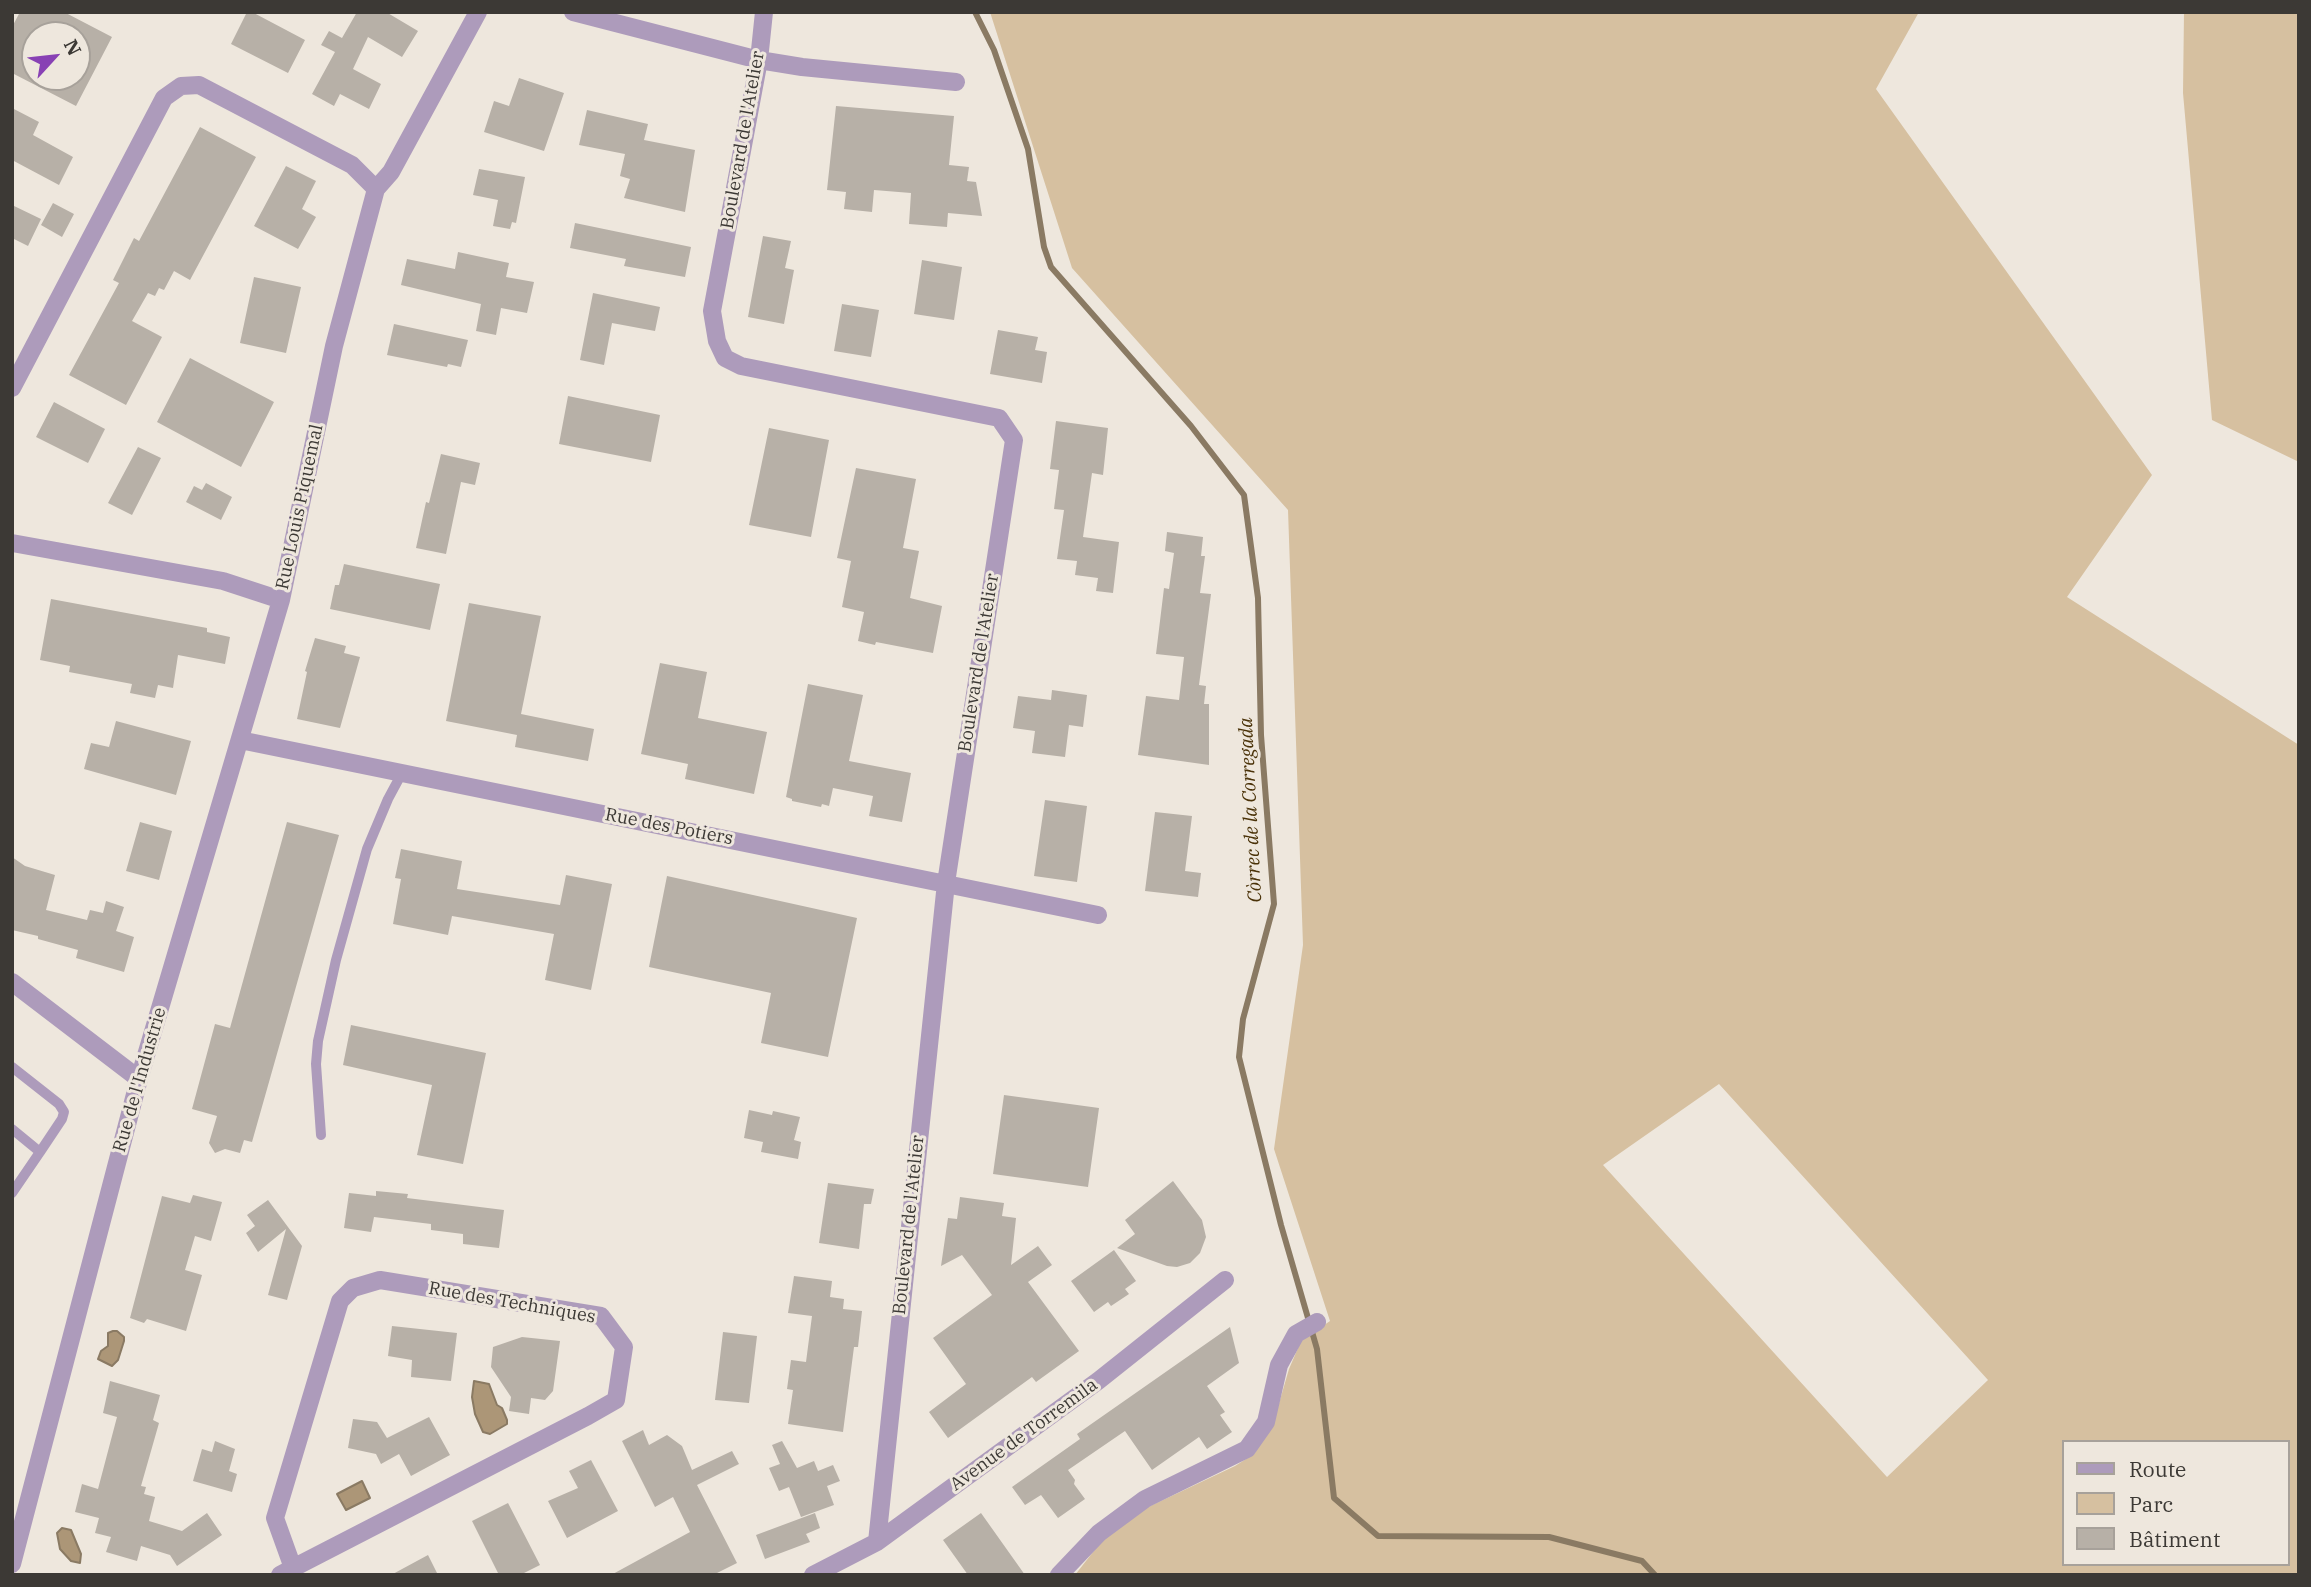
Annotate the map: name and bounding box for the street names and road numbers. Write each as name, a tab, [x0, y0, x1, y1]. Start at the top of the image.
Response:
street label: Boulevard de l'Atelier	[717, 49, 769, 231]
street label: Rue Louis Piquemal	[272, 422, 328, 592]
street label: Boulevard de l'Atelier	[954, 572, 1004, 754]
street label: Rue des Potiers	[603, 804, 735, 850]
street label: Rue de l'Industrie	[109, 1005, 171, 1155]
street label: Boulevard de l'Atelier	[889, 1134, 929, 1316]
street label: Rue des Techniques	[427, 1278, 597, 1328]
street label: Avenue de Torremila	[946, 1374, 1102, 1496]

